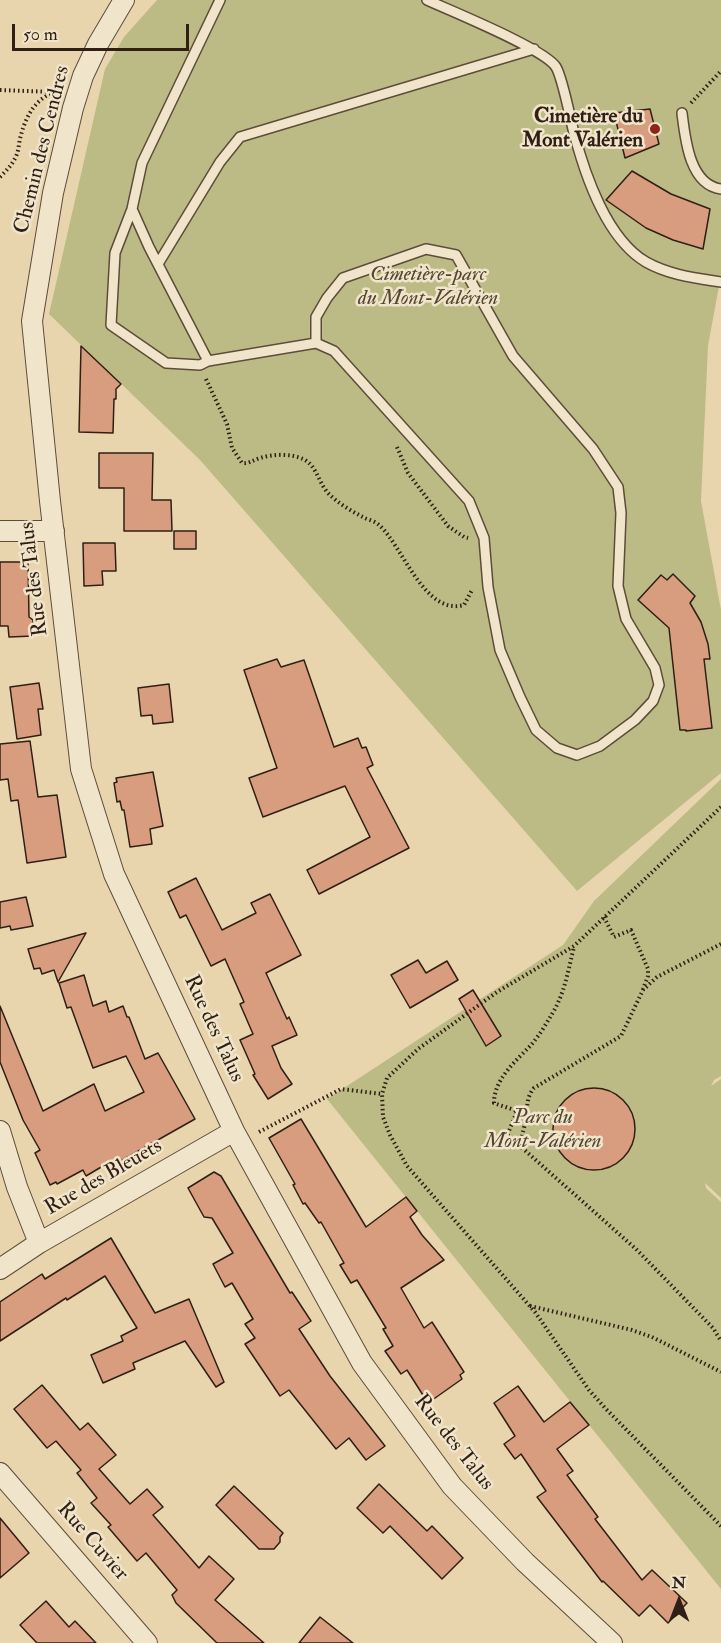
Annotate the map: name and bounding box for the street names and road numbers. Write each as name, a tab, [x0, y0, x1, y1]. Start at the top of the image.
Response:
street label: Chemin des Cendres	[10, 63, 76, 237]
street label: Rue des Talus	[15, 520, 55, 638]
street label: Rue des Talus	[177, 972, 249, 1086]
street label: Rue des Bleuets	[41, 1134, 167, 1222]
street label: Rue des Talus	[408, 1390, 498, 1496]
street label: Rue Cuvier	[51, 1497, 133, 1587]

